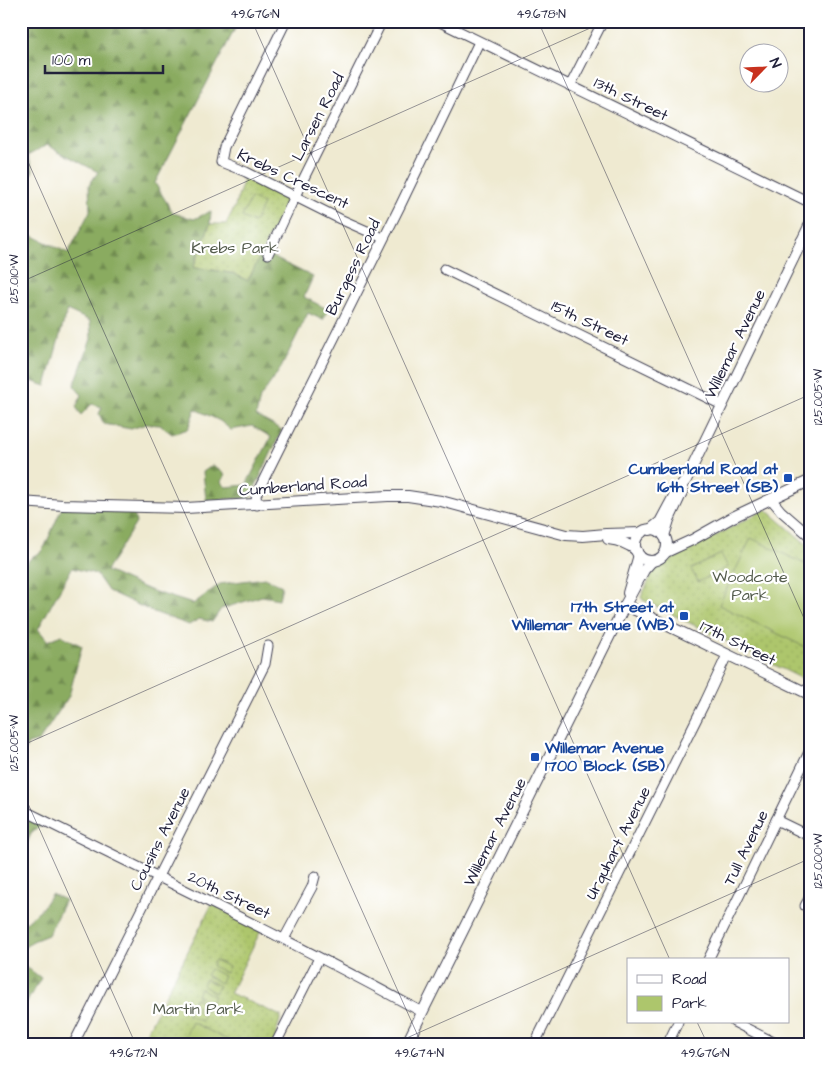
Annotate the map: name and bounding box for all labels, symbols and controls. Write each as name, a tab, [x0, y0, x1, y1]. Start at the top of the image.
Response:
text: 49.676°N	[230, 6, 280, 23]
text: 49.678°N	[516, 6, 566, 23]
scale bar	[45, 42, 162, 74]
north arrow	[740, 42, 790, 92]
text: 100 m	[52, 50, 91, 71]
text: N	[764, 55, 786, 71]
street label: Larsen Road	[286, 69, 350, 165]
street label: 13th Street	[590, 72, 672, 127]
street label: Krebs Crescent	[234, 144, 353, 215]
street label: Burgess Road	[320, 215, 387, 319]
park label: Krebs Park	[191, 237, 279, 259]
text: 125.010°W	[6, 254, 23, 304]
street label: Willemar Avenue	[699, 285, 771, 402]
street label: 15th Street	[548, 295, 633, 351]
text: 125.005°W	[810, 368, 827, 425]
place label: Cumberland Road at 16th Street (SB)	[629, 458, 779, 498]
street label: Cumberland Road	[238, 471, 368, 501]
marker: Cumberland Road at 16th Street (SB)	[782, 472, 794, 484]
park label: Woodcote Park	[712, 566, 788, 606]
place label: 17th Street at Willemar Avenue (WB)	[511, 596, 675, 636]
marker: 17th Street at Willemar Avenue (WB)	[678, 610, 690, 622]
street label: 17th Street	[696, 615, 780, 671]
text: 125.005°W	[6, 714, 23, 771]
place label: Willemar Avenue 1700 Block (SB)	[544, 737, 665, 777]
marker: Willemar Avenue 1700 Block (SB)	[529, 751, 541, 763]
street label: Willemar Avenue	[458, 774, 532, 890]
street label: Urquhart Avenue	[580, 782, 656, 903]
street label: Cousins Avenue	[124, 783, 196, 894]
street label: Tull Avenue	[718, 806, 774, 889]
text: 125.000°W	[810, 833, 827, 889]
street label: 20th Street	[184, 866, 274, 925]
legend	[627, 958, 790, 1024]
text: Road	[672, 969, 707, 990]
text: Park	[672, 993, 707, 1014]
park label: Martin Park	[153, 998, 243, 1020]
text: 49.672°N	[109, 1045, 158, 1062]
text: 49.674°N	[394, 1045, 444, 1062]
text: 49.676°N	[680, 1045, 730, 1062]

